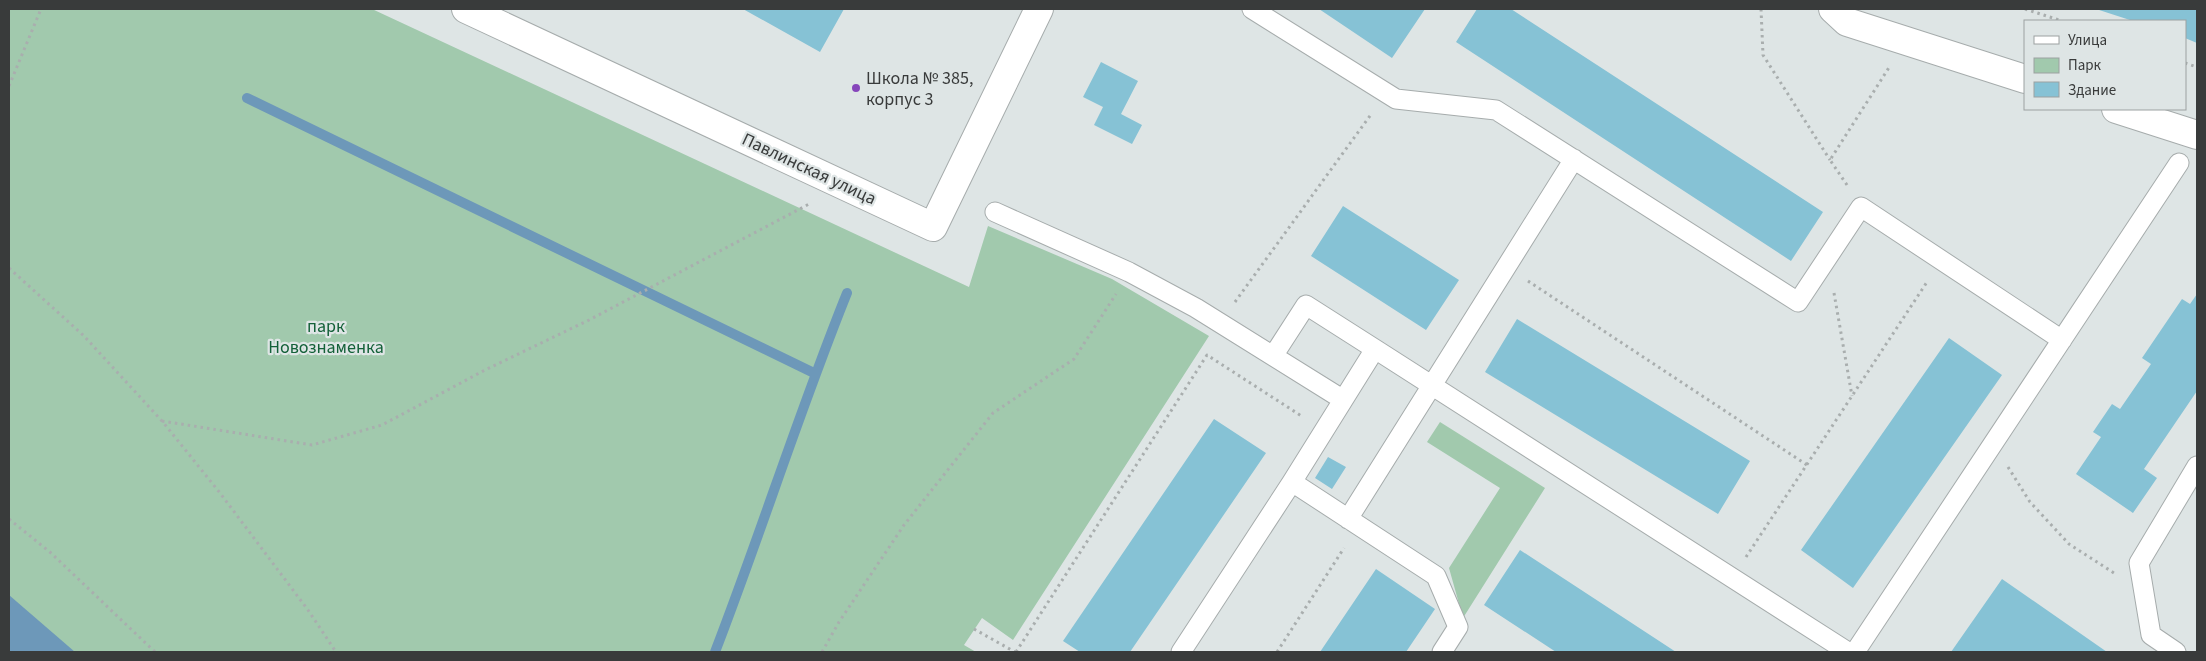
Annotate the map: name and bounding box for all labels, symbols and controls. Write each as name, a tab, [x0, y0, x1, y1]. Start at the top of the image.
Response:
legend	[2024, 20, 2186, 110]
text: Улица	[2068, 30, 2107, 51]
text: Парк	[2068, 55, 2102, 76]
place label: Школа № 385, корпус 3	[866, 66, 973, 112]
text: Здание	[2068, 80, 2116, 101]
marker: Школа № 385, корпус 3	[850, 82, 862, 94]
street label: Павлинская улица	[738, 127, 880, 211]
park label: парк Новознаменка	[268, 314, 384, 360]

